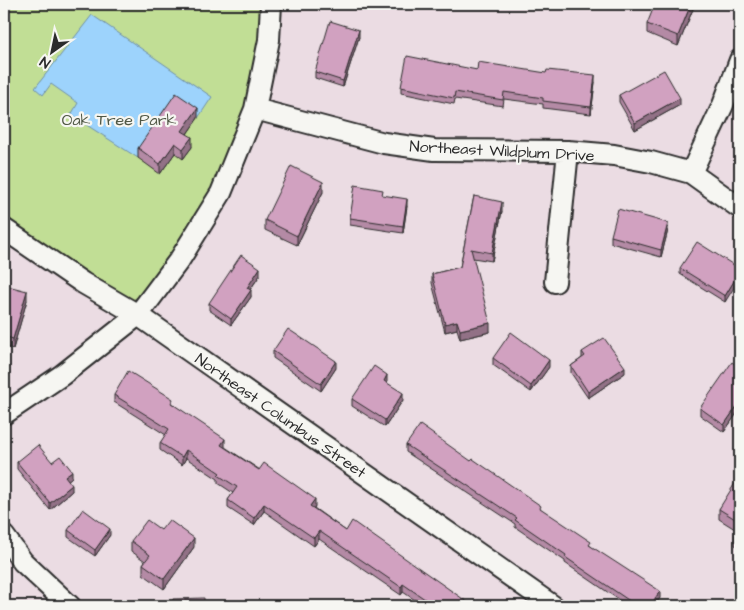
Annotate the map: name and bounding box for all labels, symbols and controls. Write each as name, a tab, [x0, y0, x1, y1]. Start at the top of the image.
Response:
north arrow	[28, 28, 78, 78]
text: N	[36, 51, 55, 73]
park label: Oak Tree Park	[62, 109, 176, 131]
street label: Northeast Wildplum Drive	[409, 135, 595, 167]
street label: Northeast Columbus Street	[190, 348, 371, 484]

